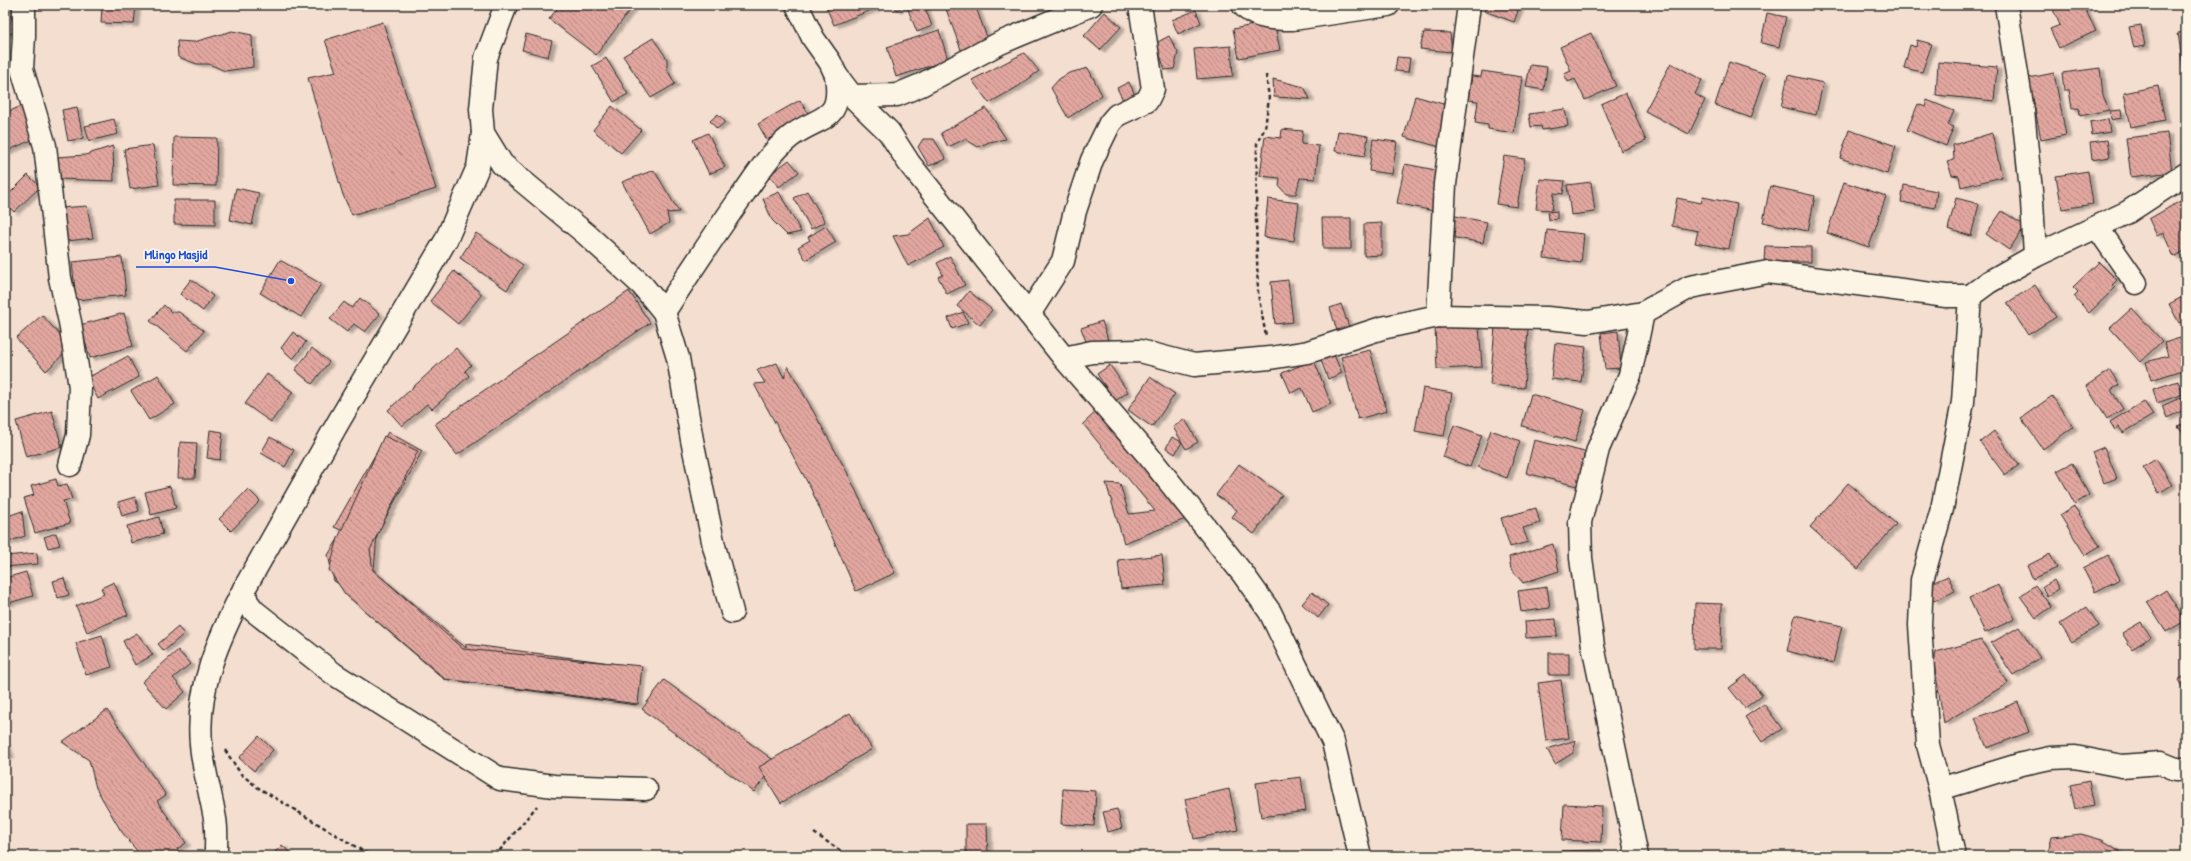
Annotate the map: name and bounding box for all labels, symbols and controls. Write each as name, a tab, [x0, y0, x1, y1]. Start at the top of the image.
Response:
callout: Mlingo Masjid	[136, 242, 215, 267]
text: Mlingo Masjid	[145, 245, 208, 264]

